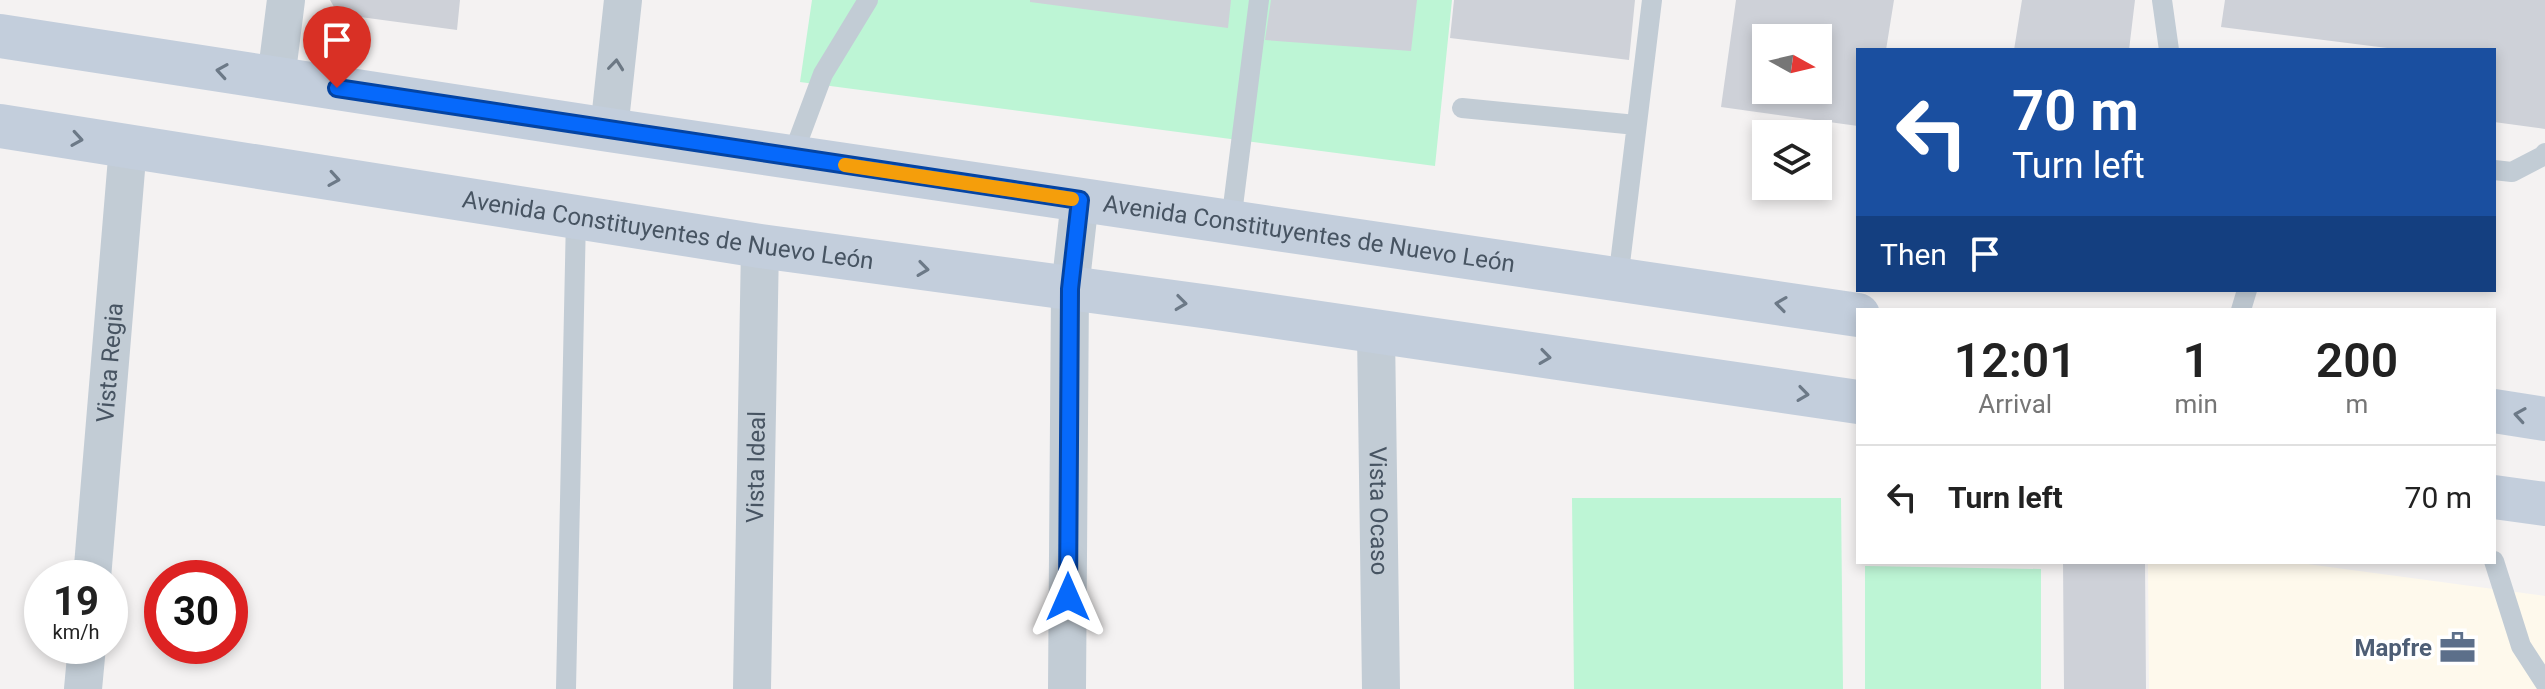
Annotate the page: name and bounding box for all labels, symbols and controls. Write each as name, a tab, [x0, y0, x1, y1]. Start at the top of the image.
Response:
pin	[303, 6, 371, 88]
icon: arrive	[315, 18, 359, 62]
north arrow	[1752, 24, 1832, 104]
map controls	[1752, 24, 1832, 200]
one-way arrow	[607, 58, 624, 71]
one-way arrow	[215, 63, 229, 80]
text: 70 m	[2012, 78, 2139, 144]
icon: left	[1880, 80, 1984, 184]
button: layers	[1752, 120, 1832, 200]
one-way arrow	[70, 130, 84, 147]
text: Turn left	[2012, 145, 2145, 187]
one-way arrow	[327, 170, 341, 187]
street label: Avenida Constituyentes de Nuevo León	[460, 185, 875, 275]
street label: Avenida Constituyentes de Nuevo León	[1101, 189, 1517, 278]
icon: arrive	[1963, 232, 2007, 276]
text: Then	[1880, 237, 1947, 272]
one-way arrow	[917, 260, 930, 277]
one-way arrow	[1174, 295, 1187, 312]
one-way arrow	[1774, 296, 1788, 313]
street label: Vista Regia	[91, 302, 129, 424]
text: 12:01	[1954, 332, 2077, 389]
text: 1	[2183, 332, 2210, 389]
text: 200	[2316, 332, 2398, 389]
one-way arrow	[1539, 348, 1552, 365]
one-way arrow	[1796, 385, 1810, 402]
text: Arrival	[1978, 389, 2052, 419]
text: min	[2174, 389, 2218, 419]
text: m	[2346, 389, 2368, 419]
one-way arrow	[2513, 407, 2526, 424]
street label: Vista Ideal	[741, 411, 771, 523]
street label: Vista Ocaso	[1364, 446, 1393, 575]
icon: left	[1880, 475, 1924, 519]
text: Turn left	[1948, 480, 2063, 515]
text: 70 m	[2405, 480, 2472, 515]
position arrow	[1026, 555, 1110, 639]
speed limit sign: 30	[144, 560, 248, 664]
text: 19	[53, 578, 99, 625]
text: km/h	[53, 620, 99, 644]
office icon: Mapfre	[2439, 629, 2477, 667]
place label: Mapfre	[2355, 634, 2432, 662]

